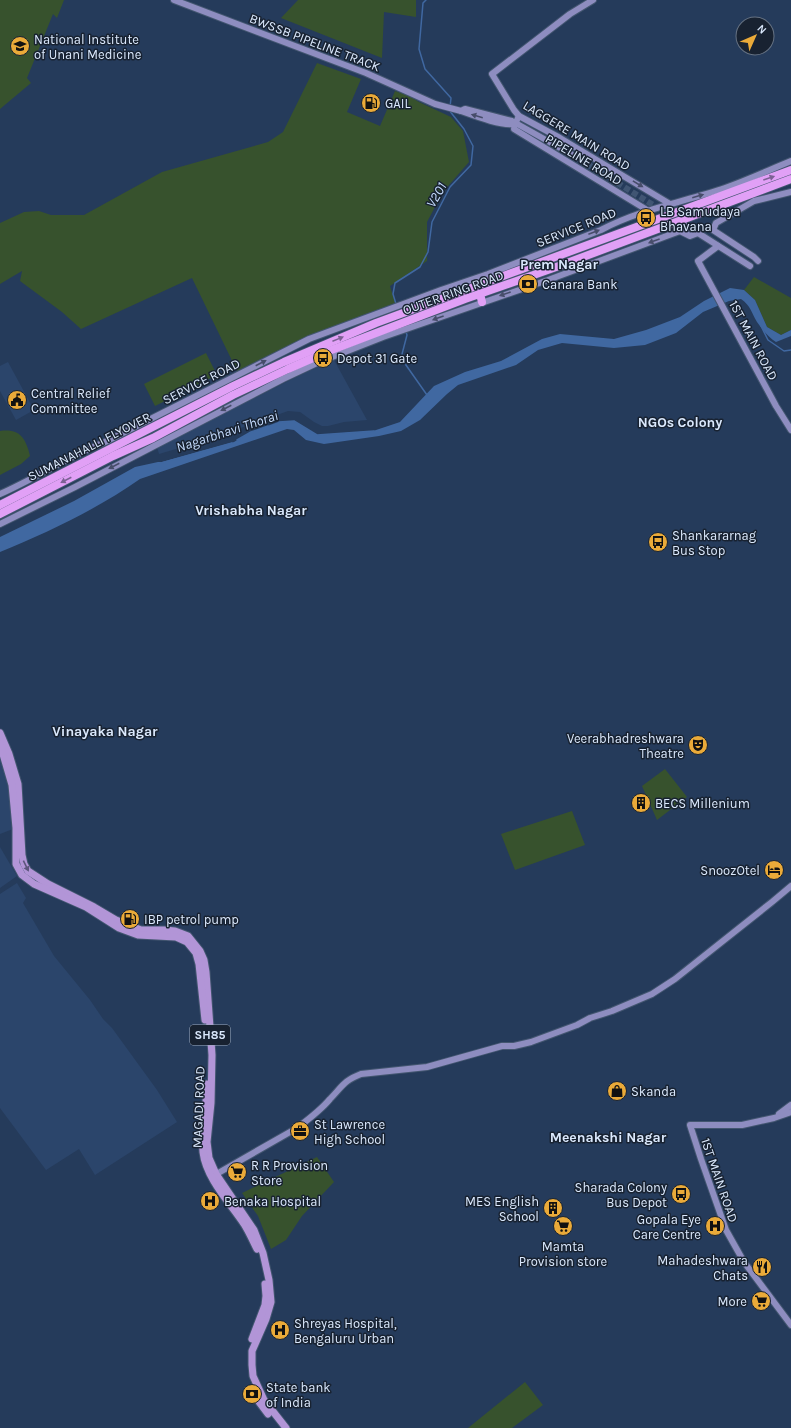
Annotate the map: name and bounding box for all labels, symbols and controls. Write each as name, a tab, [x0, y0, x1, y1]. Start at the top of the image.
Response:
street label: BWSSB PIPELINE TRACK	[247, 11, 382, 74]
north arrow	[735, 16, 775, 56]
text: N	[754, 22, 769, 37]
place label: National Institute of Unani Medicine	[34, 32, 142, 62]
school or university icon: National Institute of Unani Medicine	[9, 35, 31, 57]
fuel station icon: GAIL	[360, 92, 382, 114]
place label: GAIL	[385, 96, 411, 111]
street label: LAGGERE MAIN ROAD	[520, 97, 633, 173]
one-way arrow	[471, 113, 483, 119]
street label: PIPELINE ROAD	[543, 131, 625, 188]
one-way arrow	[763, 175, 775, 181]
water label: V201	[423, 180, 450, 211]
one-way arrow	[632, 181, 644, 188]
one-way arrow	[692, 193, 704, 199]
place label: LB Samudaya Bhavana	[660, 204, 740, 234]
street label: SERVICE ROAD	[534, 205, 618, 250]
bus stop icon: LB Samudaya Bhavana	[635, 207, 657, 229]
one-way arrow	[588, 229, 600, 235]
one-way arrow	[647, 238, 659, 244]
district label: Prem Nagar	[520, 256, 598, 273]
street label: OUTER RING ROAD	[401, 267, 506, 318]
bank icon: Canara Bank	[517, 273, 539, 295]
place label: Canara Bank	[542, 277, 617, 292]
one-way arrow	[498, 292, 510, 298]
street label: 1ST MAIN ROAD	[726, 298, 781, 383]
one-way arrow	[431, 316, 443, 322]
one-way arrow	[333, 335, 345, 341]
bus stop icon: Depot 31 Gate	[312, 347, 334, 369]
place label: Depot 31 Gate	[337, 351, 417, 366]
street label: SERVICE ROAD	[160, 356, 242, 407]
one-way arrow	[255, 360, 266, 366]
place label: Central Relief Committee	[31, 386, 111, 416]
public building icon: Central Relief Committee	[6, 389, 28, 411]
one-way arrow	[220, 405, 232, 411]
water label: Nagarbhavi Thorai	[174, 407, 281, 456]
street label: SUMANAHALLI FLYOVER	[25, 409, 153, 484]
district label: NGOs Colony	[638, 414, 722, 431]
one-way arrow	[108, 463, 120, 469]
one-way arrow	[60, 477, 72, 484]
district label: Vrishabha Nagar	[195, 502, 307, 519]
place label: Shankararnag Bus Stop	[672, 528, 757, 558]
bus stop icon: Shankararnag Bus Stop	[647, 531, 669, 553]
district label: Vinayaka Nagar	[52, 723, 158, 740]
place label: Veerabhadreshwara Theatre	[567, 731, 684, 761]
theatre icon: Veerabhadreshwara Theatre	[687, 734, 709, 756]
building icon: BECS Millenium	[630, 792, 652, 814]
place label: BECS Millenium	[655, 796, 750, 811]
hotel icon: SnoozOtel	[763, 859, 785, 881]
one-way arrow	[23, 860, 29, 872]
place label: SnoozOtel	[700, 863, 760, 878]
fuel station icon: IBP petrol pump	[119, 908, 141, 930]
place label: IBP petrol pump	[144, 912, 239, 927]
road number: SH85	[190, 1025, 230, 1045]
street label: MAGADI ROAD	[190, 1066, 207, 1148]
shop icon: Skanda	[606, 1080, 628, 1102]
place label: Skanda	[631, 1084, 676, 1099]
place label: St Lawrence High School	[314, 1117, 385, 1147]
office icon: St Lawrence High School	[289, 1120, 311, 1142]
district label: Meenakshi Nagar	[550, 1129, 667, 1146]
street label: 1ST MAIN ROAD	[698, 1136, 741, 1224]
place label: R R Provision Store	[251, 1158, 328, 1188]
supermarket icon: R R Provision Store	[226, 1161, 248, 1183]
place label: Sharada Colony Bus Depot	[575, 1180, 667, 1210]
bus stop icon: Sharada Colony Bus Depot	[670, 1183, 692, 1205]
hospital icon: Benaka Hospital	[199, 1190, 221, 1212]
place label: Benaka Hospital	[224, 1194, 321, 1209]
place label: MES English School	[465, 1194, 539, 1224]
building icon: MES English School	[542, 1197, 564, 1219]
place label: Gopala Eye Care Centre	[633, 1212, 701, 1242]
supermarket icon: Mamta Provision store	[552, 1215, 574, 1237]
hospital icon: Gopala Eye Care Centre	[704, 1215, 726, 1237]
place label: Mamta Provision store	[519, 1239, 607, 1269]
place label: Mahadeshwara Chats	[657, 1253, 748, 1283]
restaurant icon: Mahadeshwara Chats	[751, 1256, 773, 1278]
supermarket icon: More	[750, 1290, 772, 1312]
place label: More	[718, 1294, 747, 1309]
place label: Shreyas Hospital, Bengaluru Urban	[294, 1316, 397, 1346]
hospital icon: Shreyas Hospital, Bengaluru Urban	[269, 1319, 291, 1341]
place label: State bank of India	[266, 1380, 331, 1410]
bank icon: State bank of India	[241, 1383, 263, 1405]

